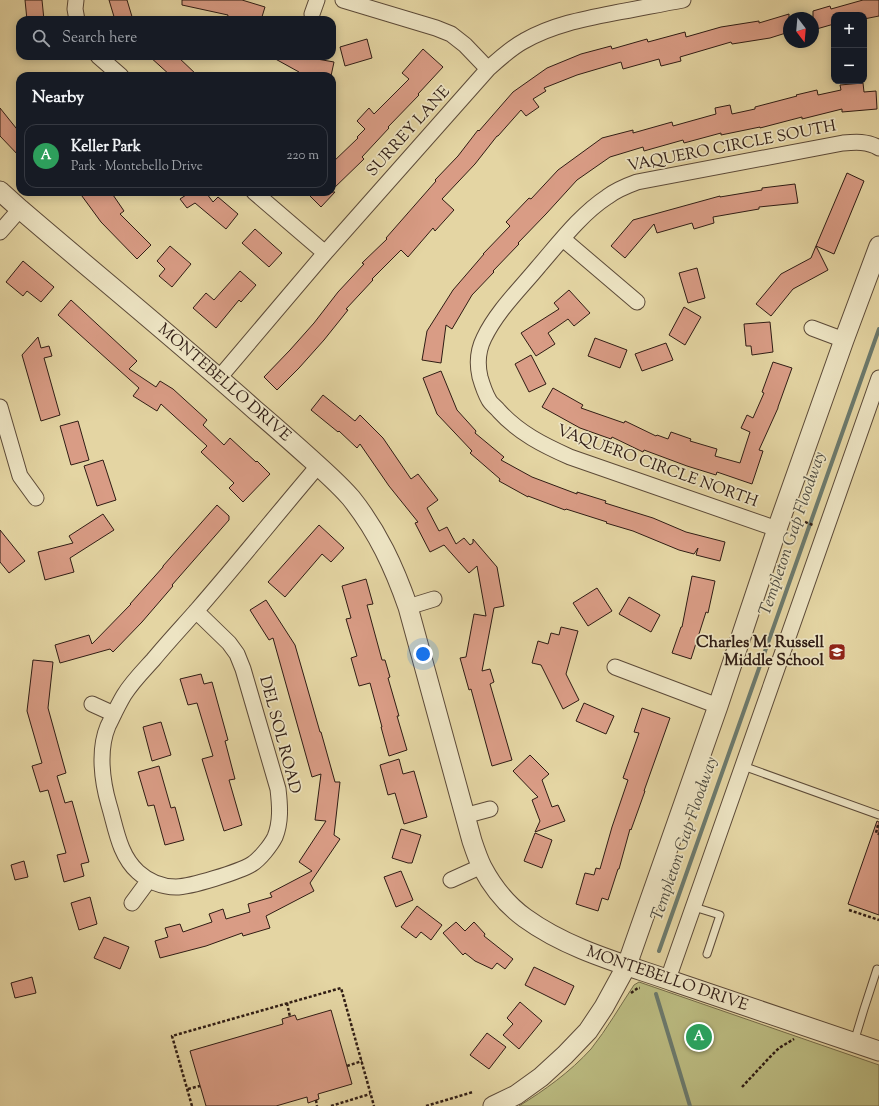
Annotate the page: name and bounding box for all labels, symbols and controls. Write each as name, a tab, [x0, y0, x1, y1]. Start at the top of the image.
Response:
north arrow	[783, 12, 819, 48]
map controls	[831, 12, 867, 84]
button: +	[831, 12, 867, 48]
search box	[16, 16, 336, 60]
icon: search	[30, 27, 52, 49]
text: Search here	[62, 28, 137, 49]
button: −	[831, 48, 867, 84]
street label: SURREY LANE	[362, 81, 456, 182]
text: Nearby	[32, 86, 84, 110]
street label: VAQUERO CIRCLE SOUTH	[626, 115, 839, 179]
text: Keller Park	[71, 137, 141, 158]
text: A	[41, 147, 51, 165]
text: 220 m	[286, 147, 319, 165]
text: Park · Montebello Drive	[71, 158, 203, 176]
street label: MONTEBELLO DRIVE	[152, 319, 296, 447]
street label: VAQUERO CIRCLE NORTH	[553, 420, 761, 514]
water label: Templeton Gap Floodway	[754, 449, 832, 619]
place label: Charles M. Russell Middle School	[696, 632, 825, 673]
school or university icon: Charles M. Russell Middle School	[827, 642, 847, 662]
your location	[413, 644, 433, 664]
street label: DEL SOL ROAD	[252, 673, 306, 797]
water label: Templeton Gap Floodway	[646, 754, 724, 924]
street label: MONTEBELLO DRIVE	[583, 940, 751, 1017]
pin: A	[686, 1022, 712, 1052]

